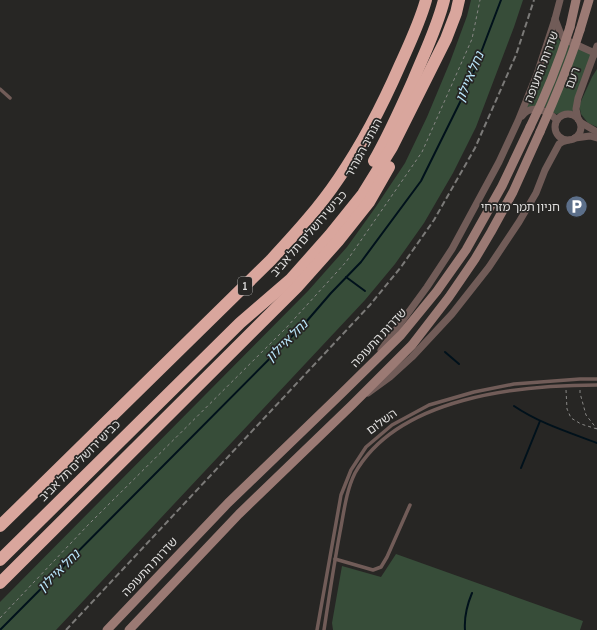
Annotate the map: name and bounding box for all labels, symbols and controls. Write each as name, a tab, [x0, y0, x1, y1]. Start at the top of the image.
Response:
street label: שדרות התעופה	[521, 29, 563, 105]
water label: נחל איילון	[452, 49, 488, 105]
street label: רעם	[562, 65, 584, 91]
street label: הנתיב המהיר	[342, 116, 386, 180]
street label: כביש ירושלים תל אביב	[268, 188, 350, 280]
parking icon: חניון תמך מזרחי	[563, 194, 589, 220]
place label: חניון תמך מזרחי	[481, 200, 560, 215]
road number: 1	[238, 277, 252, 295]
street label: שדרות התעופה	[348, 305, 410, 371]
water label: נחל איילון	[263, 316, 312, 365]
street label: השלום	[364, 406, 400, 438]
street label: כביש ירושלים תל אביב	[36, 417, 124, 505]
street label: שדרות התעופה	[119, 534, 181, 600]
water label: נחל איילון	[35, 546, 84, 595]

